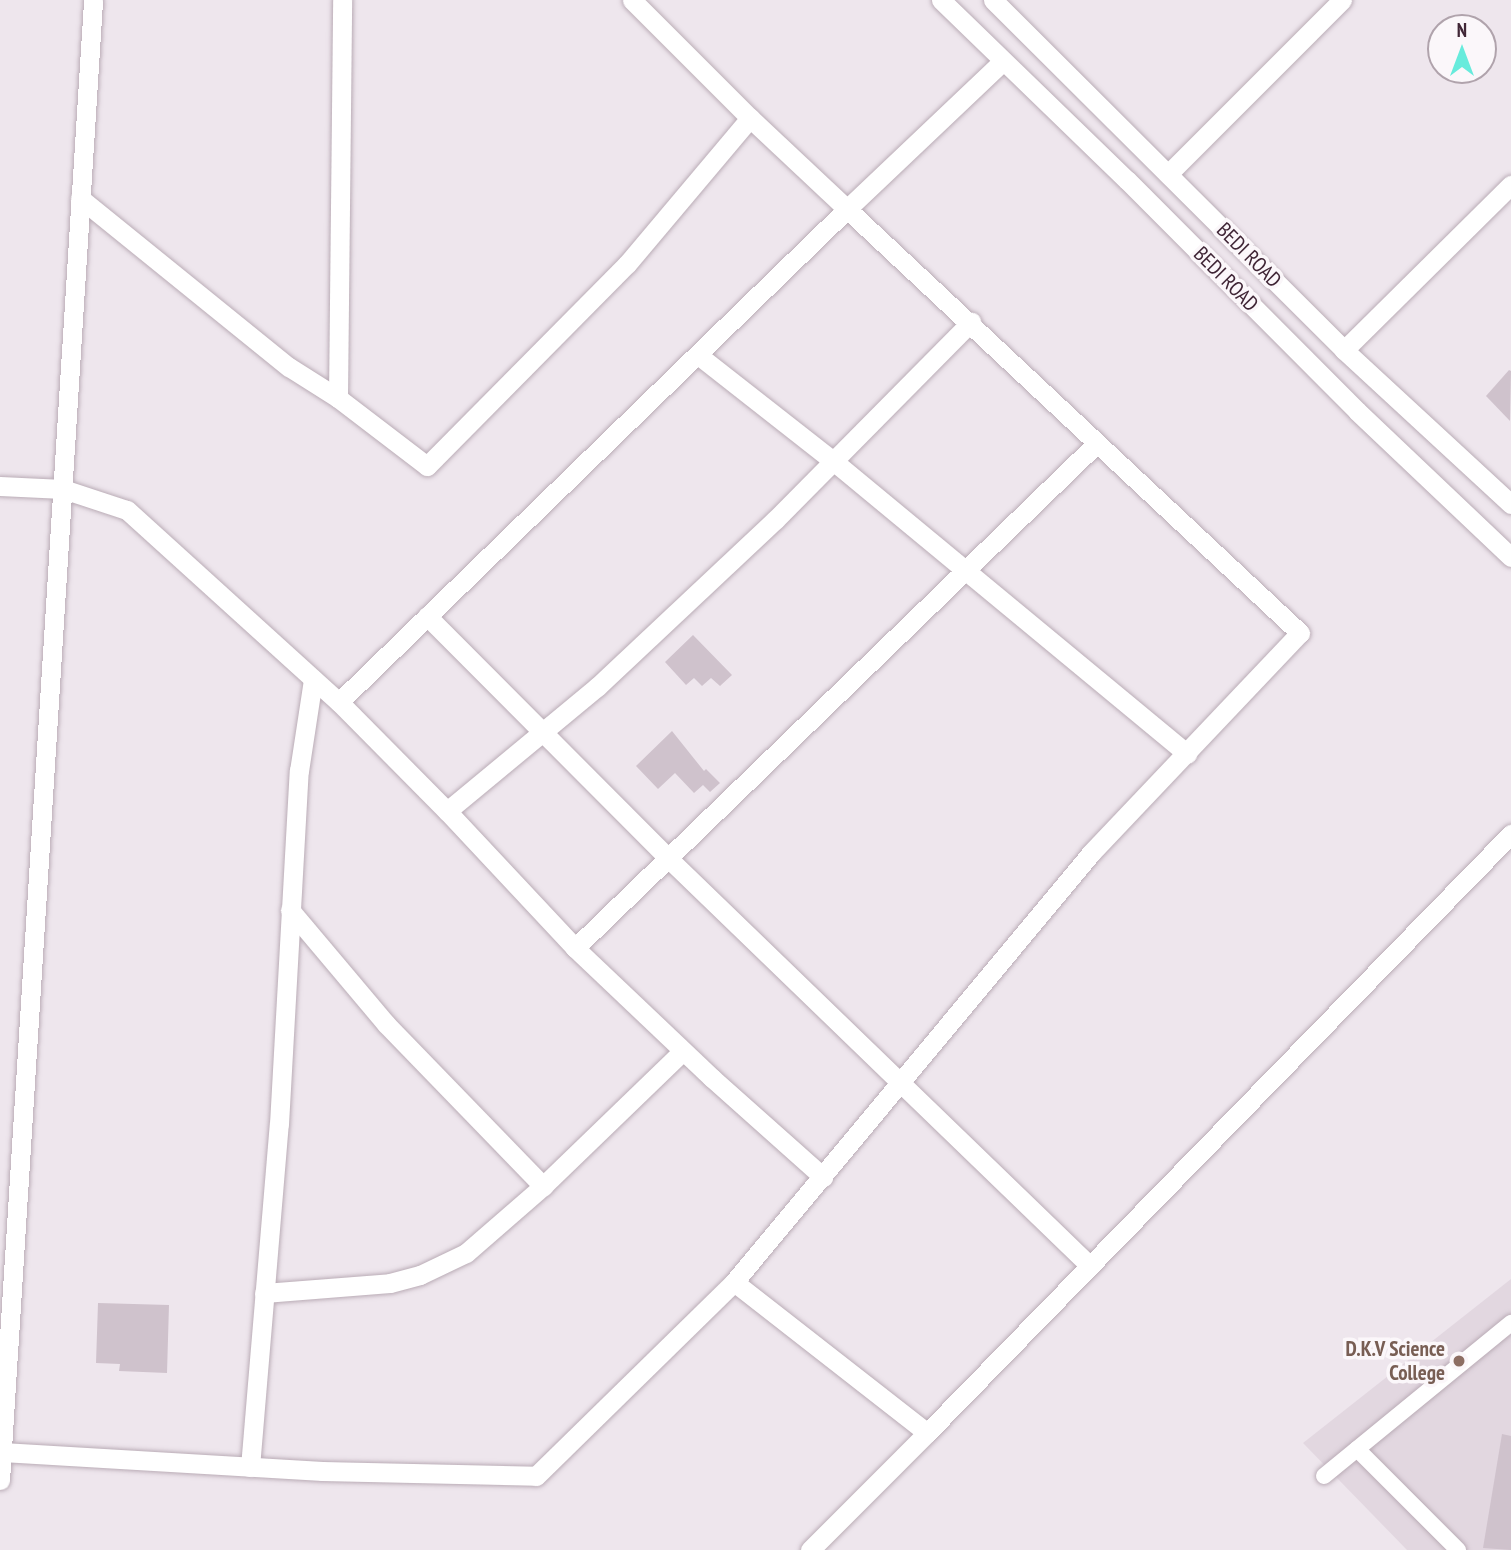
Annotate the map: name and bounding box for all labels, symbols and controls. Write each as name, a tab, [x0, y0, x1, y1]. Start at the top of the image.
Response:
north arrow	[1427, 14, 1497, 84]
text: N	[1457, 18, 1467, 42]
street label: BEDI ROAD	[1212, 218, 1286, 292]
street label: BEDI ROAD	[1189, 242, 1263, 316]
place label: D.K.V Science College	[1345, 1336, 1445, 1386]
marker: D.K.V Science College	[1451, 1353, 1467, 1369]

